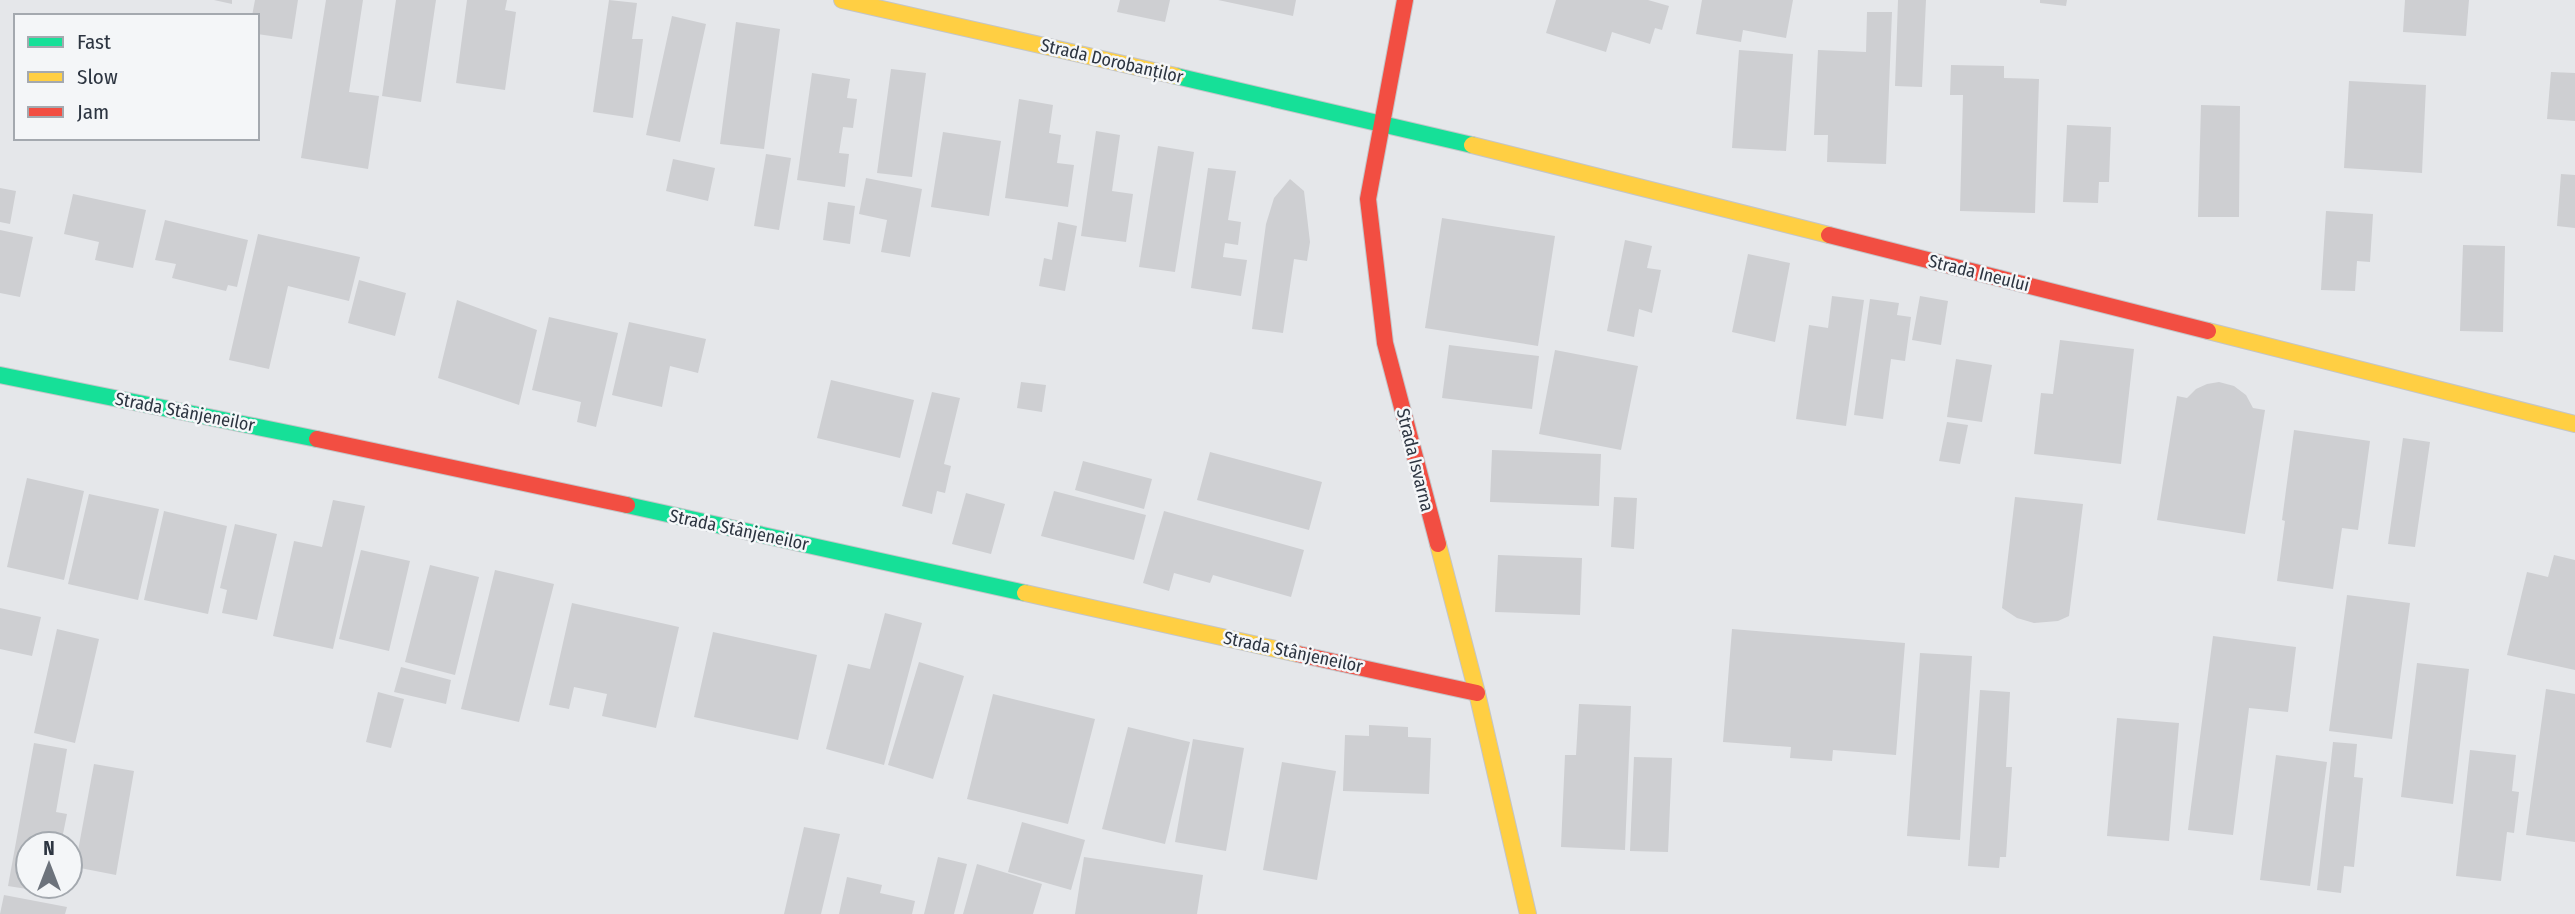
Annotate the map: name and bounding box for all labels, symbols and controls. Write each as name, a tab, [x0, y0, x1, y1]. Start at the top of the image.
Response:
legend	[14, 14, 259, 140]
text: Fast	[77, 29, 111, 55]
street label: Strada Dorobanților	[1039, 34, 1186, 88]
text: Slow	[77, 64, 118, 90]
text: Jam	[77, 99, 109, 125]
street label: Strada Ineului	[1926, 250, 2032, 296]
street label: Strada Stânjeneilor	[113, 388, 257, 436]
street label: Strada Isvarna	[1392, 406, 1438, 514]
street label: Strada Stânjeneilor	[667, 504, 811, 556]
street label: Strada Stânjeneilor	[1221, 626, 1365, 678]
north arrow	[14, 830, 84, 900]
text: N	[43, 837, 55, 860]

